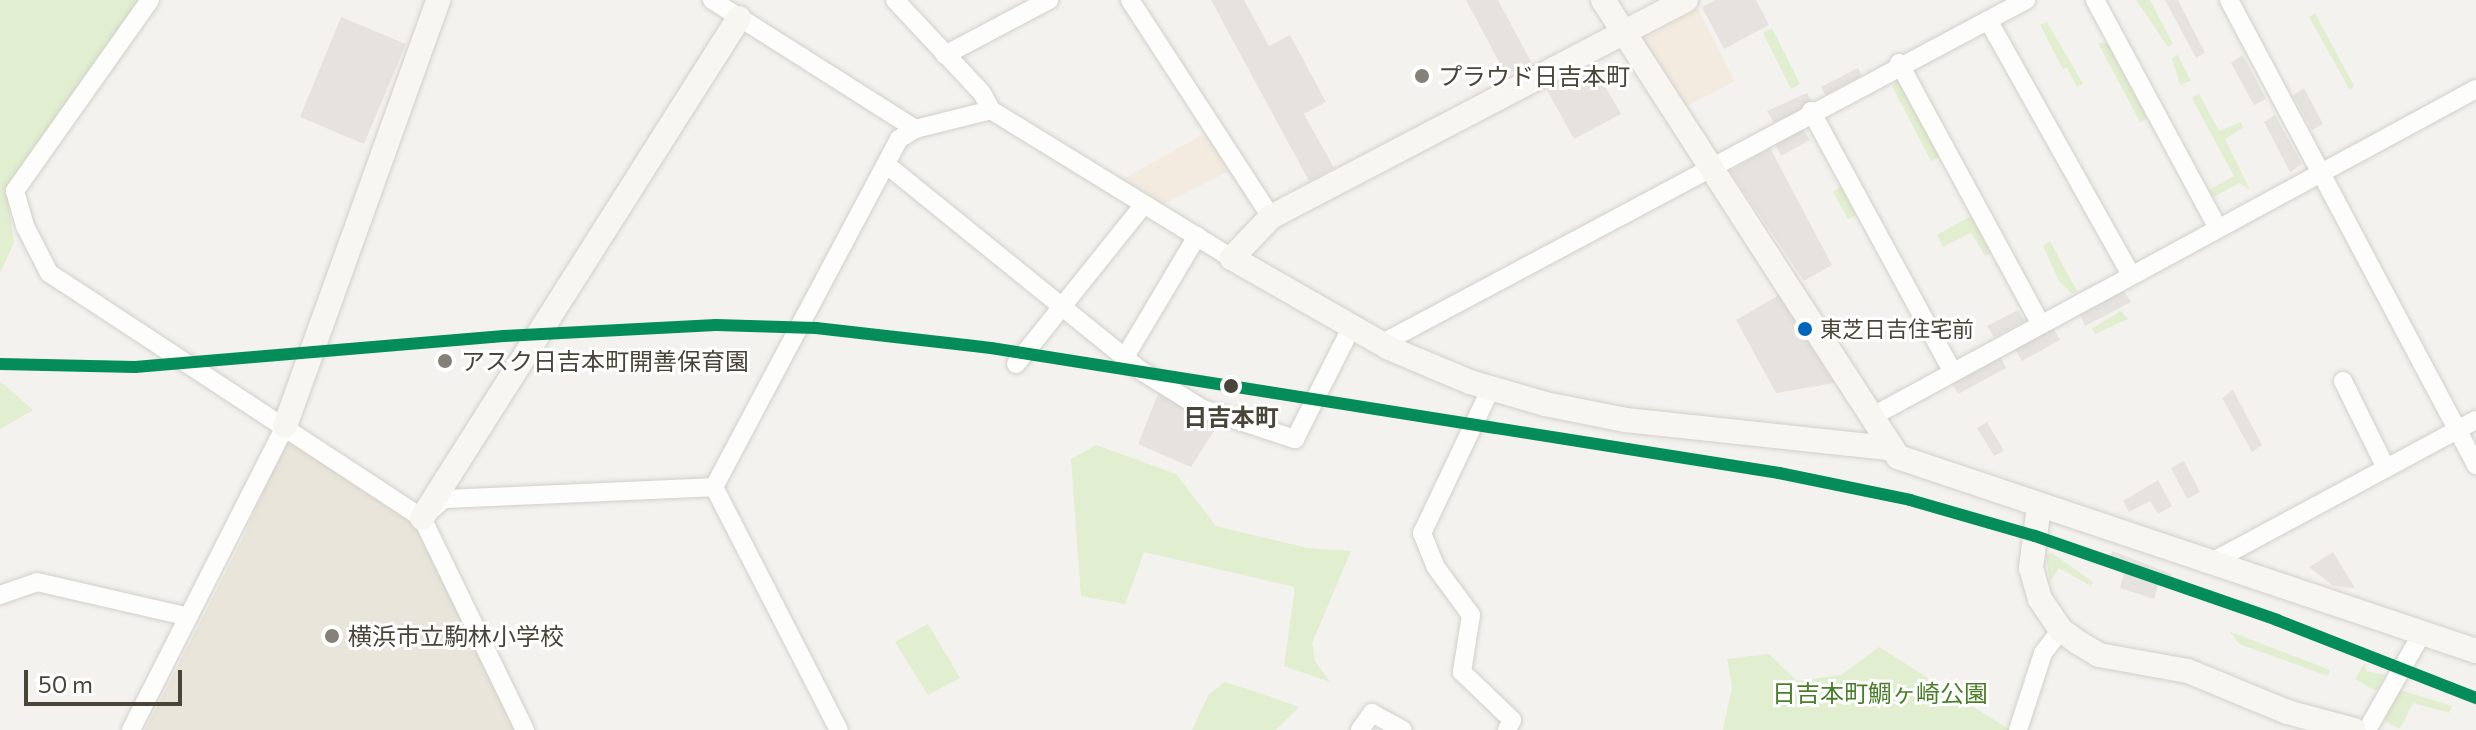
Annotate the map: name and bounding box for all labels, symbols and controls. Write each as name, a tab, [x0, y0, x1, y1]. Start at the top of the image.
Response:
place label: プラウド日吉本町	[1438, 62, 1630, 90]
marker: プラウド日吉本町	[1413, 67, 1431, 85]
place label: 東芝日吉住宅前	[1820, 316, 1974, 342]
marker: 東芝日吉住宅前	[1797, 321, 1813, 337]
place label: アスク日吉本町開善保育園	[461, 347, 749, 375]
marker: アスク日吉本町開善保育園	[436, 352, 454, 370]
marker: 日吉本町	[1218, 373, 1244, 399]
place label: 日吉本町	[1183, 403, 1279, 431]
place label: 横浜市立駒林小学校	[348, 622, 564, 650]
marker: 横浜市立駒林小学校	[323, 627, 341, 645]
scale bar	[28, 654, 186, 704]
text: 50 m	[38, 669, 93, 698]
park label: 日吉本町鯛ヶ崎公園	[1772, 679, 1988, 707]

